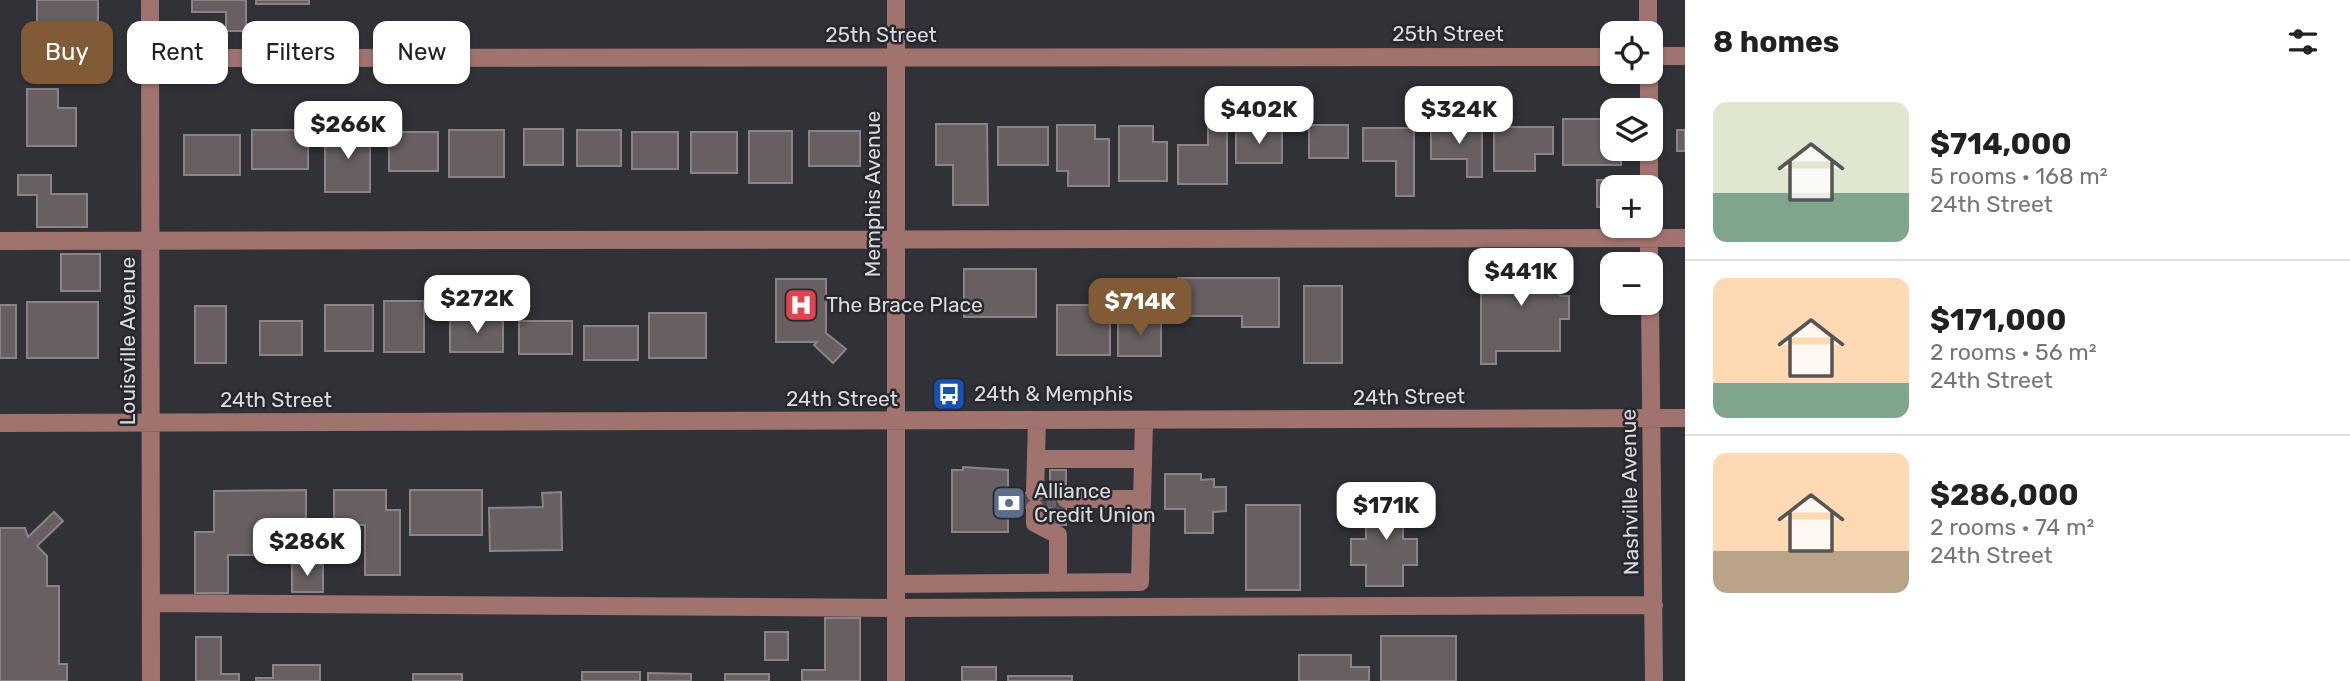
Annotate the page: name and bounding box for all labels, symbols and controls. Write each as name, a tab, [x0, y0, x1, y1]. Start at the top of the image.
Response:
chip: Buy	[21, 21, 113, 84]
chip: Rent	[127, 21, 228, 84]
chip: Filters	[242, 21, 359, 84]
chip: New	[373, 21, 470, 84]
street label: 25th Street	[1392, 21, 1504, 46]
map controls	[1600, 21, 1663, 315]
button: locate	[1600, 21, 1663, 84]
street label: 25th Street	[825, 22, 937, 47]
icon: filters	[2284, 23, 2322, 61]
text: 8 homes	[1713, 24, 1839, 60]
pin: $402K	[1210, 86, 1308, 146]
pin: $324K	[1410, 86, 1508, 146]
text: $402K	[1221, 95, 1297, 123]
text: $324K	[1421, 95, 1497, 123]
button: layers	[1600, 98, 1663, 161]
pin: $266K	[299, 102, 397, 161]
text: $266K	[310, 110, 386, 138]
street label: Memphis Avenue	[860, 111, 885, 277]
text: $714,000	[1930, 126, 2072, 162]
icon: home	[1769, 130, 1853, 214]
text: 5 rooms · 168 m²	[1930, 162, 2108, 190]
button: +	[1600, 175, 1663, 238]
text: 24th Street	[1930, 190, 2053, 218]
pin: $441K	[1472, 248, 1570, 308]
button: −	[1600, 252, 1663, 315]
street label: Louisville Avenue	[115, 257, 140, 425]
text: $441K	[1485, 257, 1557, 285]
pin: $272K	[428, 276, 526, 335]
pin: $714K	[1091, 278, 1189, 338]
text: $272K	[440, 284, 514, 312]
hospital icon: The Brace Place	[782, 286, 820, 324]
text: $714K	[1105, 287, 1175, 315]
place label: The Brace Place	[826, 292, 983, 317]
text: $171,000	[1930, 302, 2066, 338]
icon: home	[1769, 306, 1853, 390]
text: 2 rooms · 56 m²	[1930, 338, 2097, 366]
text: 24th Street	[1930, 366, 2053, 394]
bus stop icon: 24th & Memphis	[930, 375, 968, 413]
place label: 24th & Memphis	[974, 381, 1133, 406]
street label: 24th Street	[1353, 383, 1465, 410]
street label: 24th Street	[786, 386, 898, 411]
street label: 24th Street	[220, 387, 332, 412]
street label: Nashville Avenue	[1616, 409, 1643, 575]
text: $286,000	[1930, 477, 2079, 513]
place label: Alliance Credit Union	[1034, 478, 1156, 527]
icon: home	[1769, 481, 1853, 565]
pin: $171K	[1337, 482, 1435, 542]
bank icon: Alliance Credit Union	[990, 484, 1028, 522]
text: $171K	[1353, 491, 1419, 519]
text: 2 rooms · 74 m²	[1930, 513, 2094, 541]
pin: $286K	[258, 518, 356, 578]
text: $286K	[269, 527, 345, 555]
text: 24th Street	[1930, 541, 2053, 569]

